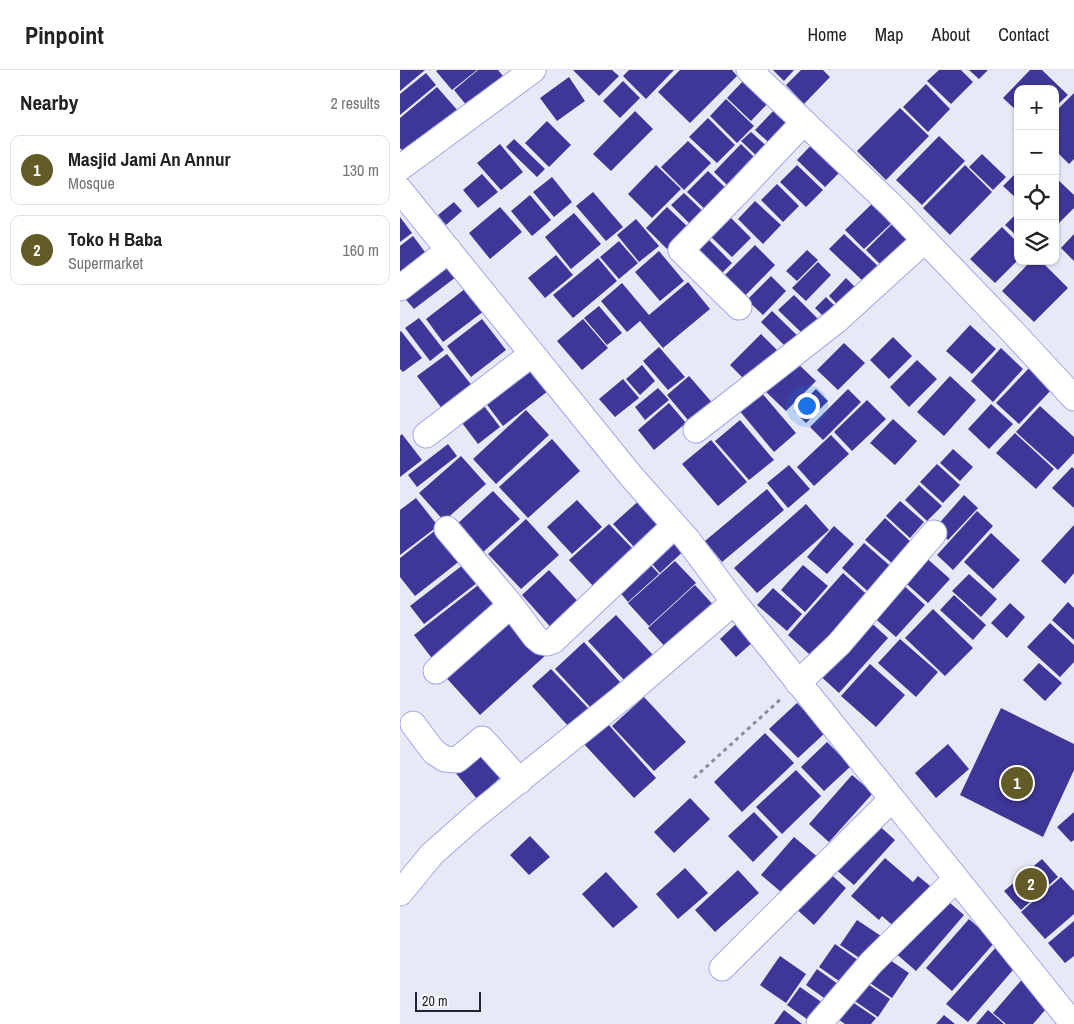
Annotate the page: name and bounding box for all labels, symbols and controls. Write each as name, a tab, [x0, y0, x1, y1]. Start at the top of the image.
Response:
text: Pinpoint	[25, 19, 104, 51]
text: Home	[807, 22, 847, 47]
text: Map	[875, 22, 904, 47]
text: About	[932, 22, 970, 47]
text: Contact	[998, 22, 1049, 47]
map controls	[1014, 85, 1059, 265]
button: +	[1014, 85, 1059, 130]
text: Nearby	[20, 88, 78, 117]
text: 2 results	[330, 92, 380, 114]
button: −	[1014, 130, 1059, 175]
text: Masjid Jami An Annur	[68, 146, 231, 172]
text: 1	[33, 159, 41, 181]
text: 130 m	[343, 159, 379, 181]
text: Mosque	[68, 172, 115, 194]
button: locate	[1014, 175, 1059, 220]
button: layers	[1014, 220, 1059, 265]
text: Toko H Baba	[68, 226, 162, 252]
text: 2	[33, 239, 41, 261]
text: 160 m	[343, 239, 379, 261]
text: Supermarket	[68, 252, 143, 274]
your location	[794, 393, 820, 419]
pin: 1	[1001, 764, 1033, 802]
pin: 2	[1015, 865, 1047, 903]
scale bar	[415, 989, 481, 1012]
text: 20 m	[422, 992, 448, 1010]

